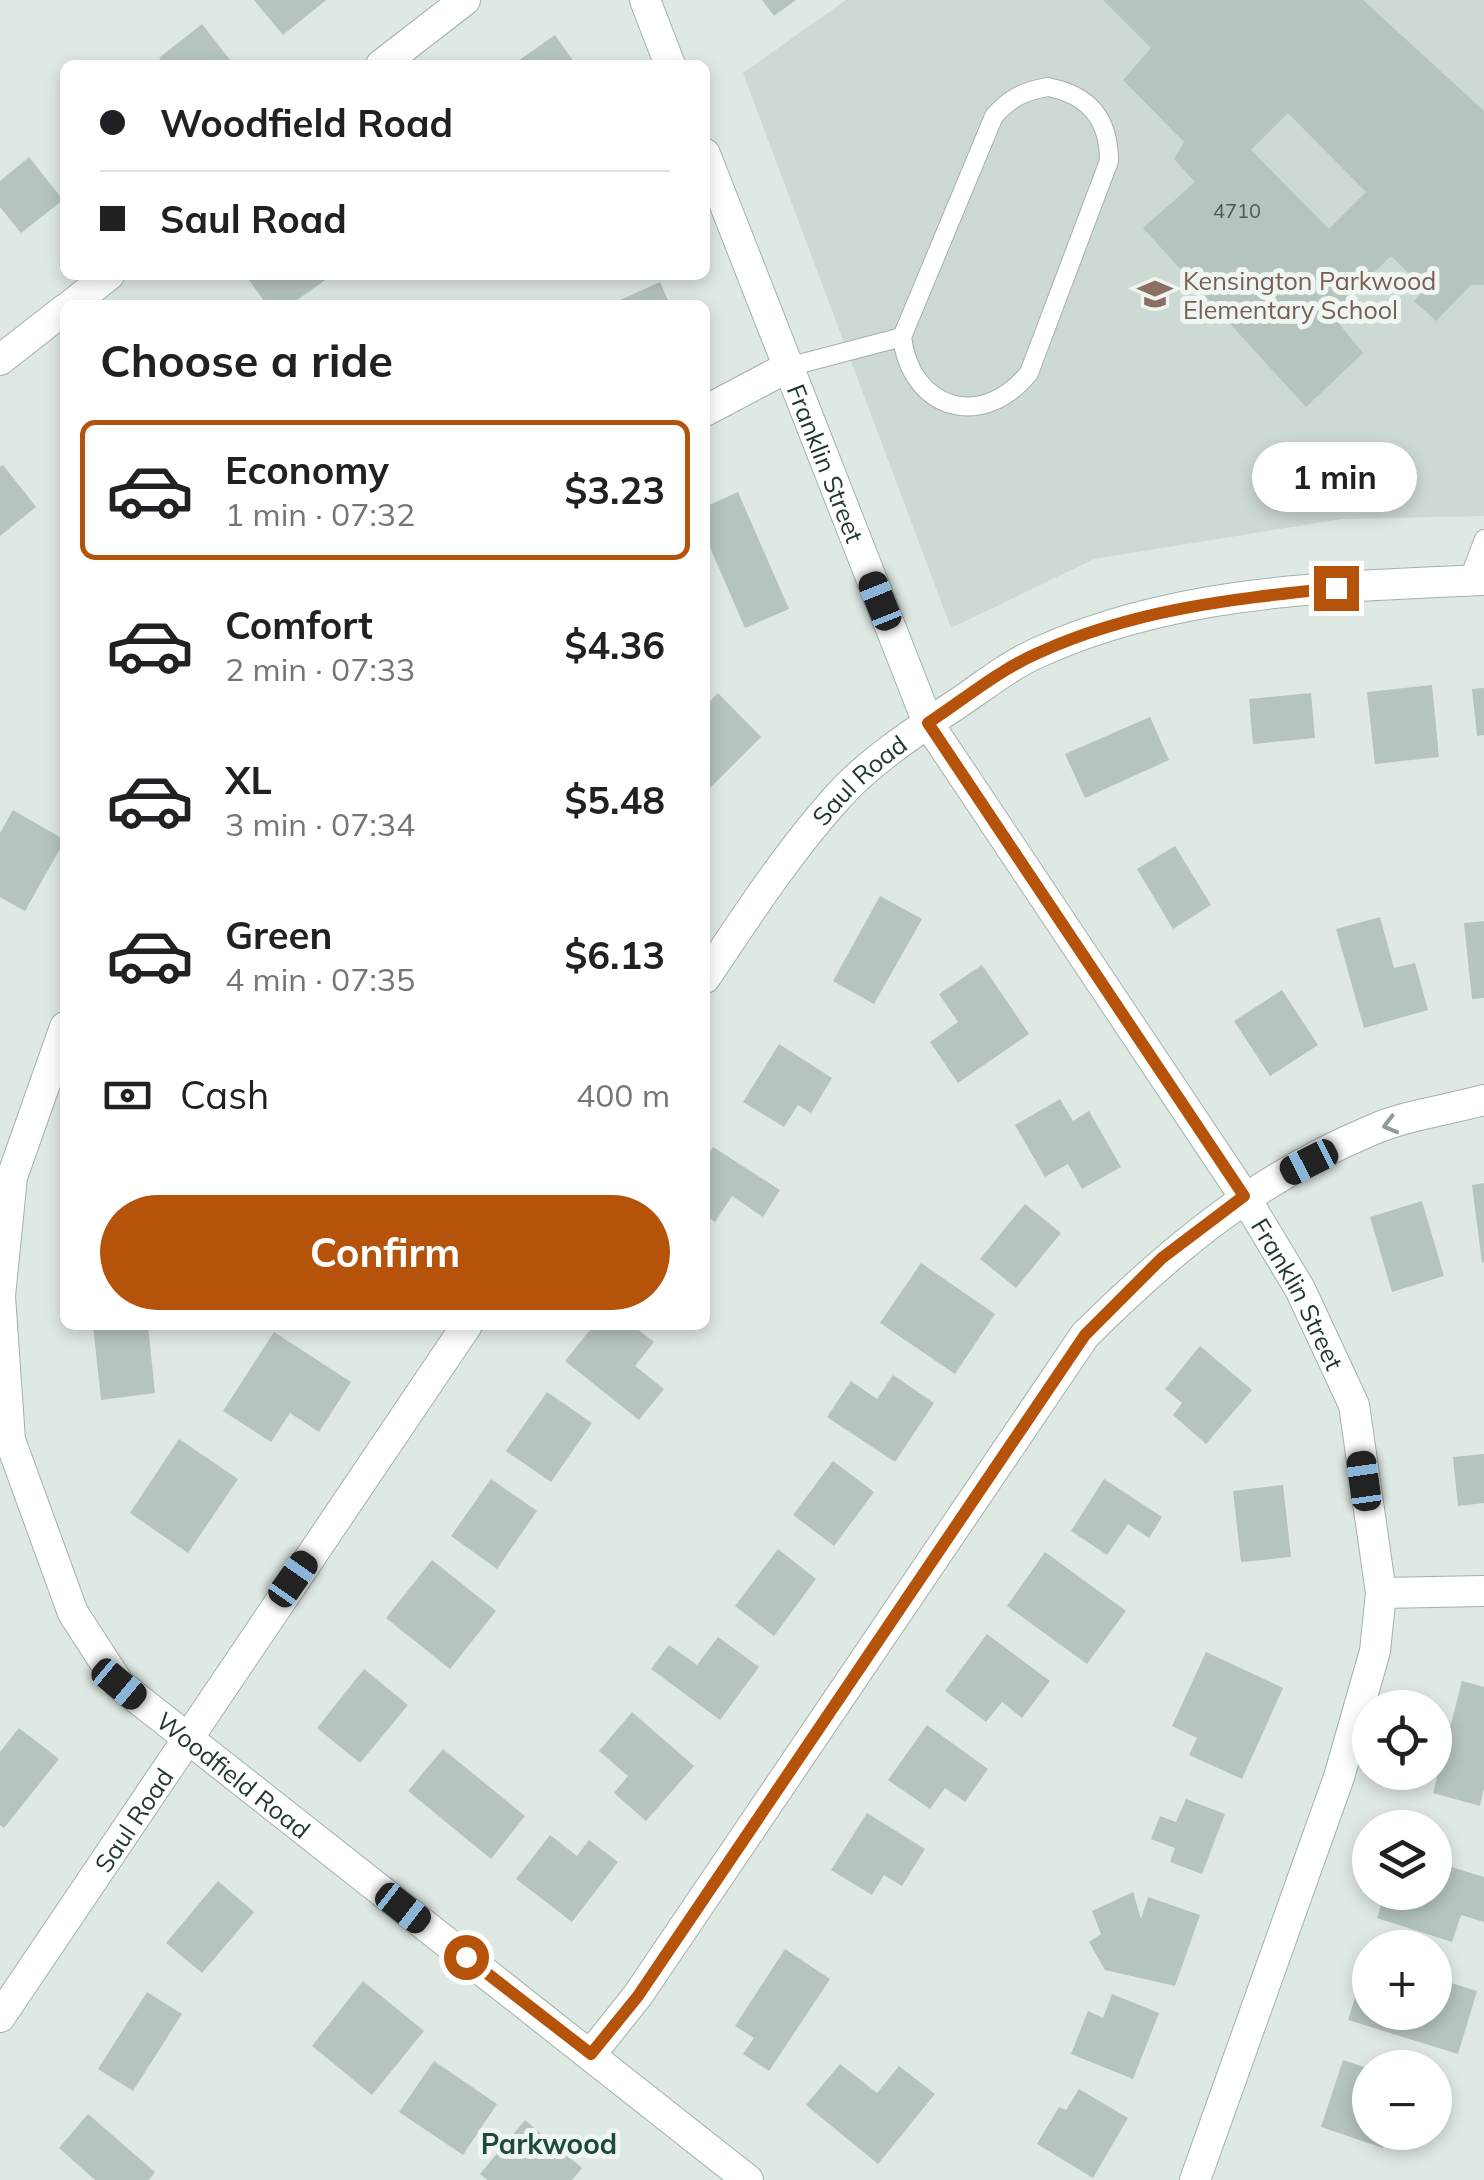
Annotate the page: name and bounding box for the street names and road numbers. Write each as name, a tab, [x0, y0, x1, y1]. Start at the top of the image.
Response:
street label: Franklin Street	[781, 379, 871, 547]
street label: Saul Road	[805, 728, 912, 831]
street label: Franklin Street	[1245, 1212, 1351, 1375]
street label: Woodfield Road	[151, 1705, 317, 1845]
street label: Saul Road	[87, 1762, 179, 1878]

